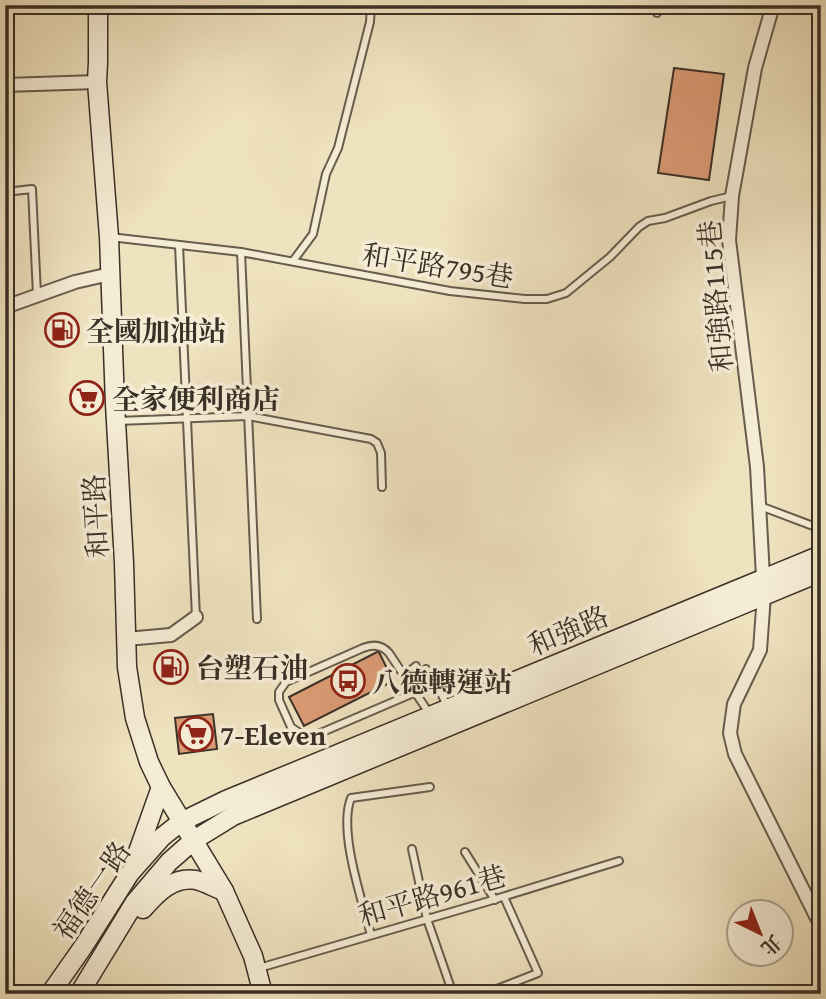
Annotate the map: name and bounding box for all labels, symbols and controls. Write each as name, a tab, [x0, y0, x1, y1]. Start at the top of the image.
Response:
street label: 和強路115巷	[688, 218, 742, 374]
street label: 和平路795巷	[360, 233, 516, 297]
place label: 全國加油站	[86, 310, 226, 351]
fuel station icon: 全國加油站	[43, 311, 81, 349]
place label: 全家便利商店	[112, 378, 280, 419]
supermarket icon: 全家便利商店	[68, 379, 106, 417]
street label: 和平路	[72, 473, 118, 559]
street label: 和強路	[521, 595, 615, 665]
place label: 台塑石油	[196, 647, 308, 688]
fuel station icon: 台塑石油	[152, 648, 190, 686]
place label: 八德轉運站	[372, 661, 512, 702]
bus stop icon: 八德轉運站	[329, 662, 367, 700]
place label: 7-Eleven	[220, 714, 326, 755]
supermarket icon: 7-Eleven	[177, 715, 215, 753]
street label: 福德一路	[42, 832, 140, 948]
street label: 和平路961巷	[353, 854, 511, 936]
north arrow	[724, 898, 794, 968]
text: 北	[755, 929, 788, 962]

